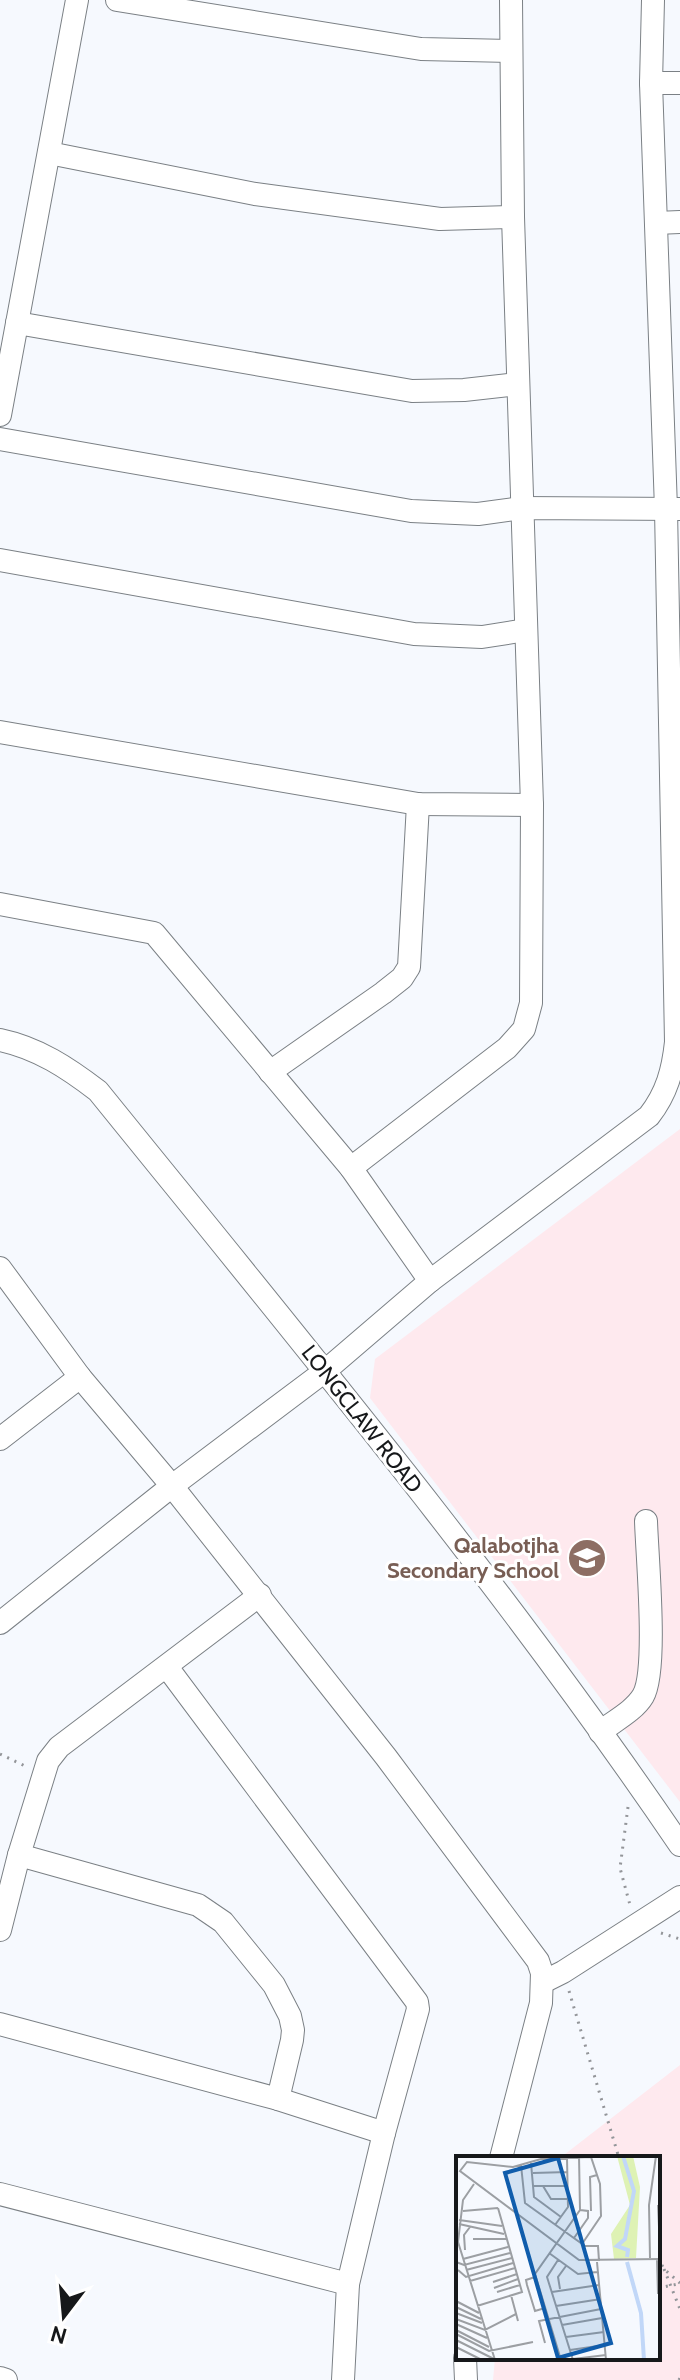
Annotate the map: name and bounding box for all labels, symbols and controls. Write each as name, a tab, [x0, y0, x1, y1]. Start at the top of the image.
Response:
street label: LONGCLAW ROAD	[296, 1340, 428, 1498]
place label: Qalabotjha Secondary School	[387, 1532, 559, 1584]
school or university icon: Qalabotjha Secondary School	[566, 1537, 608, 1579]
inset map	[456, 2156, 660, 2360]
north arrow	[24, 2276, 104, 2356]
text: N	[47, 2320, 70, 2350]

